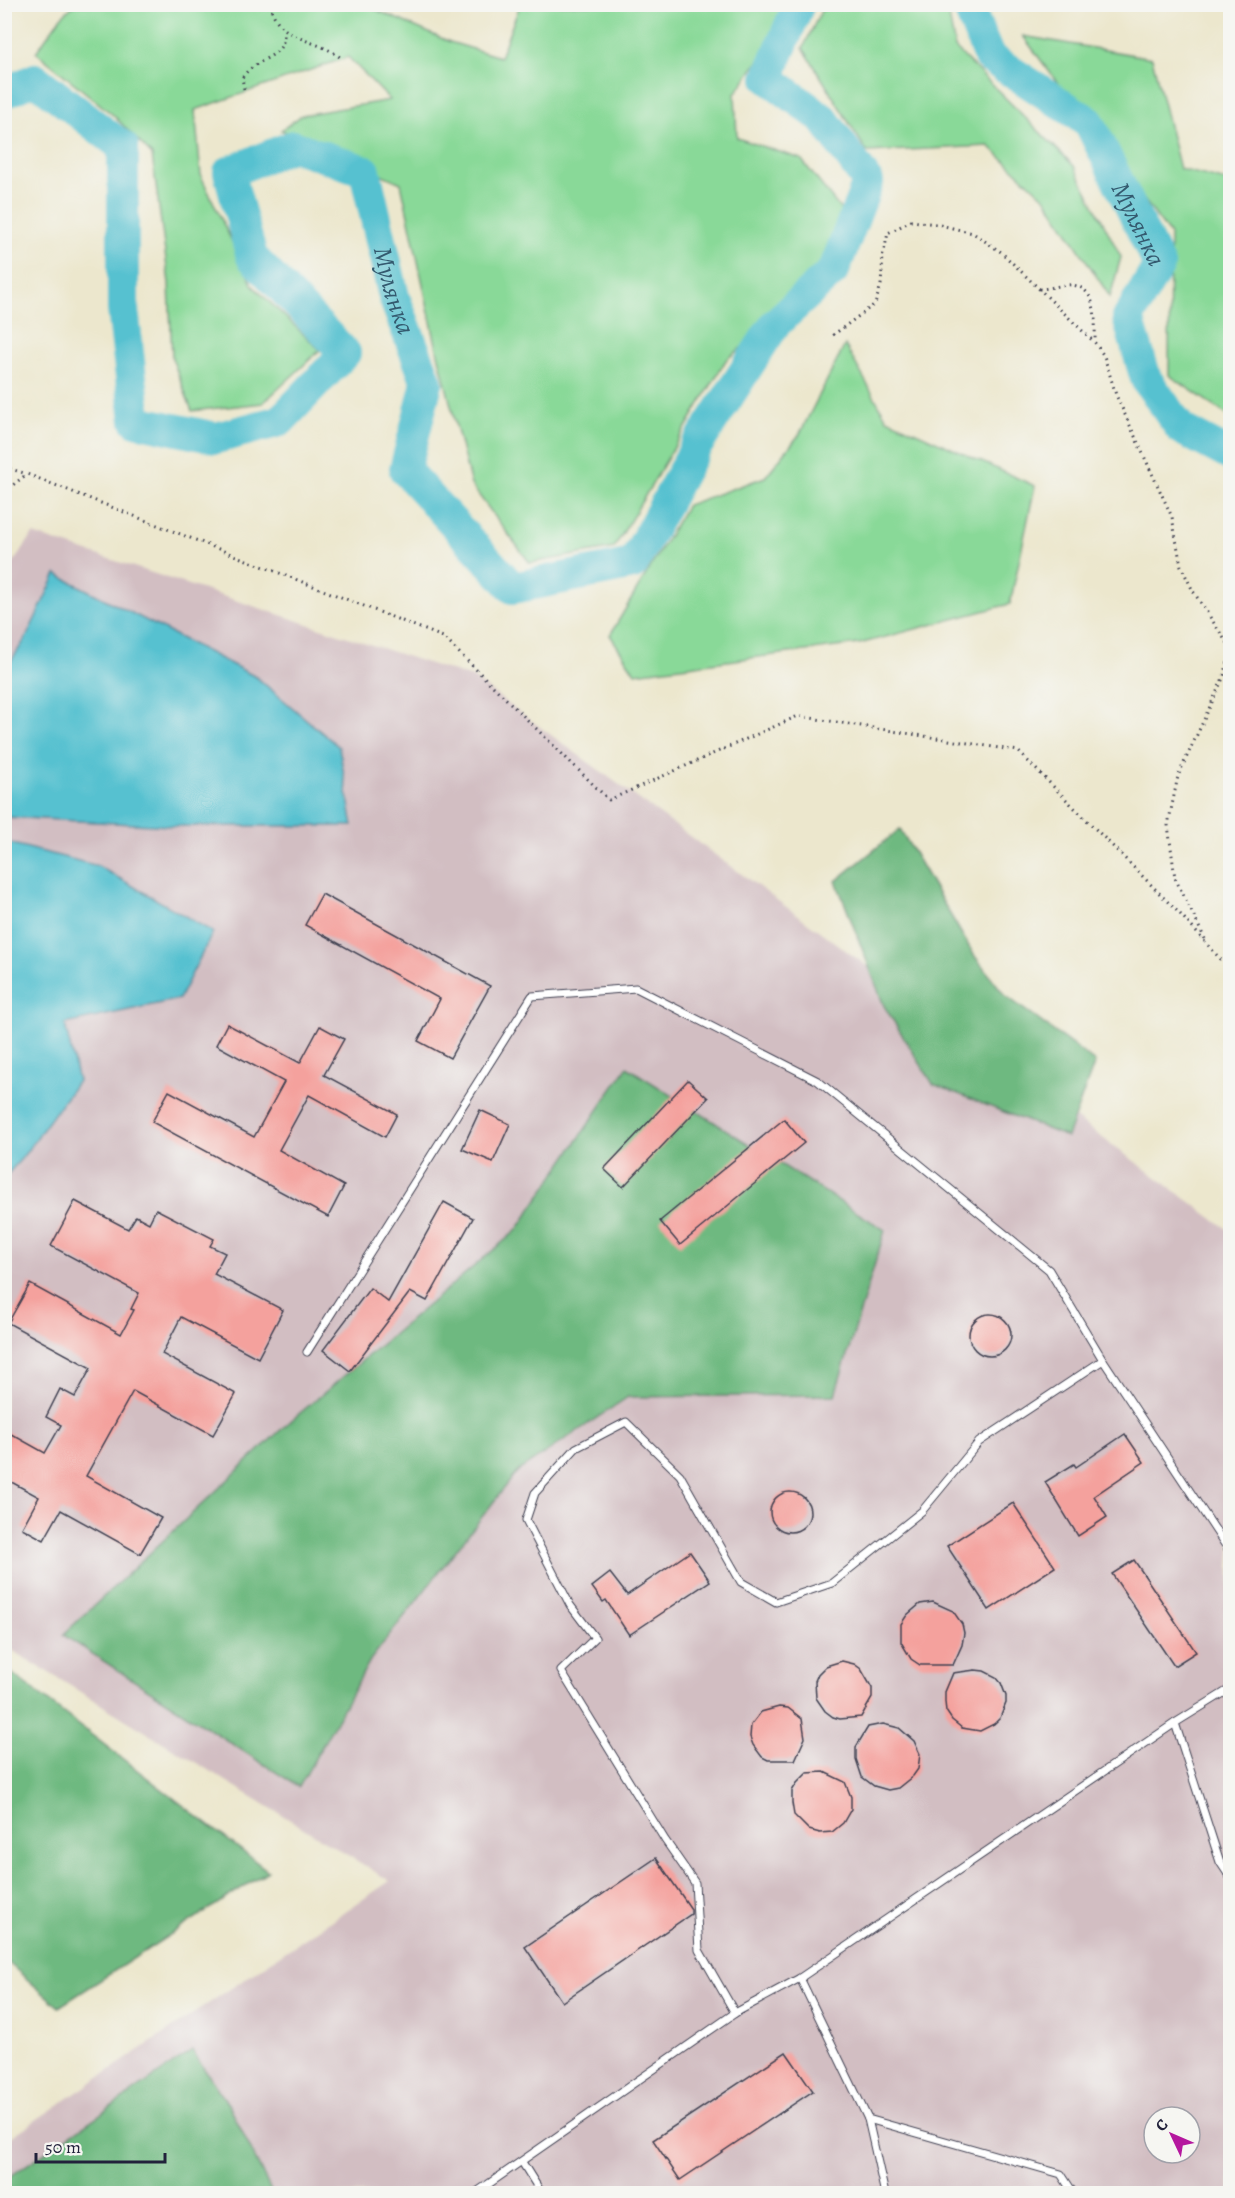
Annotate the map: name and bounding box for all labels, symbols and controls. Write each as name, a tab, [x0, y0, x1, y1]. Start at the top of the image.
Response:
water label: Мулянка	[1103, 176, 1174, 272]
water label: Мулянка	[365, 243, 424, 339]
north arrow	[1142, 2105, 1202, 2165]
text: С	[1151, 2114, 1173, 2136]
scale bar	[36, 2126, 165, 2164]
text: 50 m	[45, 2135, 81, 2159]

